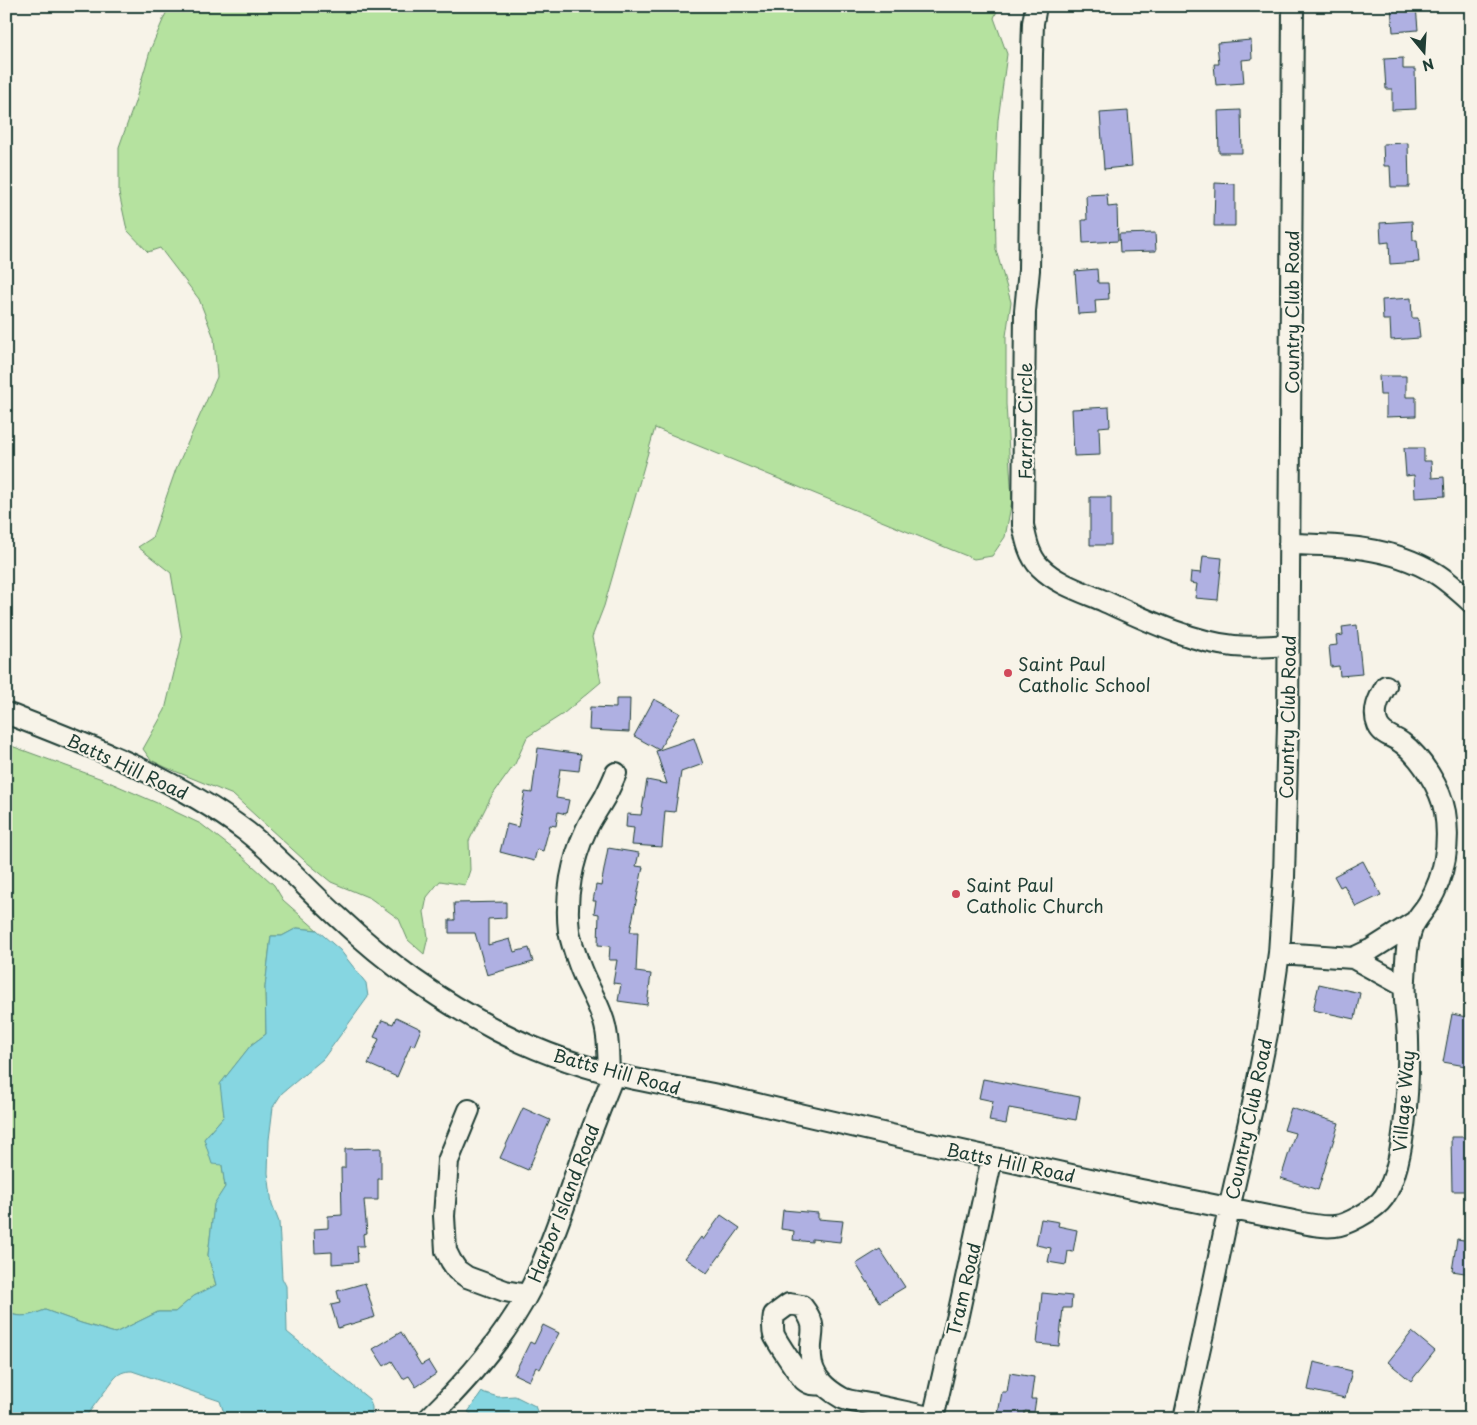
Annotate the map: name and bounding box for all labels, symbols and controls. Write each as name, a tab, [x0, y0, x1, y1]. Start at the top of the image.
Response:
north arrow	[1400, 28, 1450, 78]
text: N	[1420, 53, 1437, 77]
street label: Country Club Road	[1278, 230, 1305, 394]
street label: Farrior Circle	[1011, 362, 1038, 480]
street label: Country Club Road	[1272, 635, 1302, 799]
place label: Saint Paul Catholic School	[1018, 650, 1151, 698]
marker: Saint Paul Catholic School	[1002, 667, 1014, 679]
street label: Batts Hill Road	[63, 726, 193, 806]
place label: Saint Paul Catholic Church	[966, 871, 1104, 919]
marker: Saint Paul Catholic Church	[950, 888, 962, 900]
street label: Country Club Road	[1218, 1036, 1278, 1202]
street label: Batts Hill Road	[550, 1041, 684, 1101]
street label: Village Way	[1385, 1049, 1421, 1153]
street label: Harbor Island Road	[520, 1120, 606, 1286]
street label: Batts Hill Road	[944, 1135, 1078, 1189]
street label: Tram Road	[939, 1240, 987, 1338]

